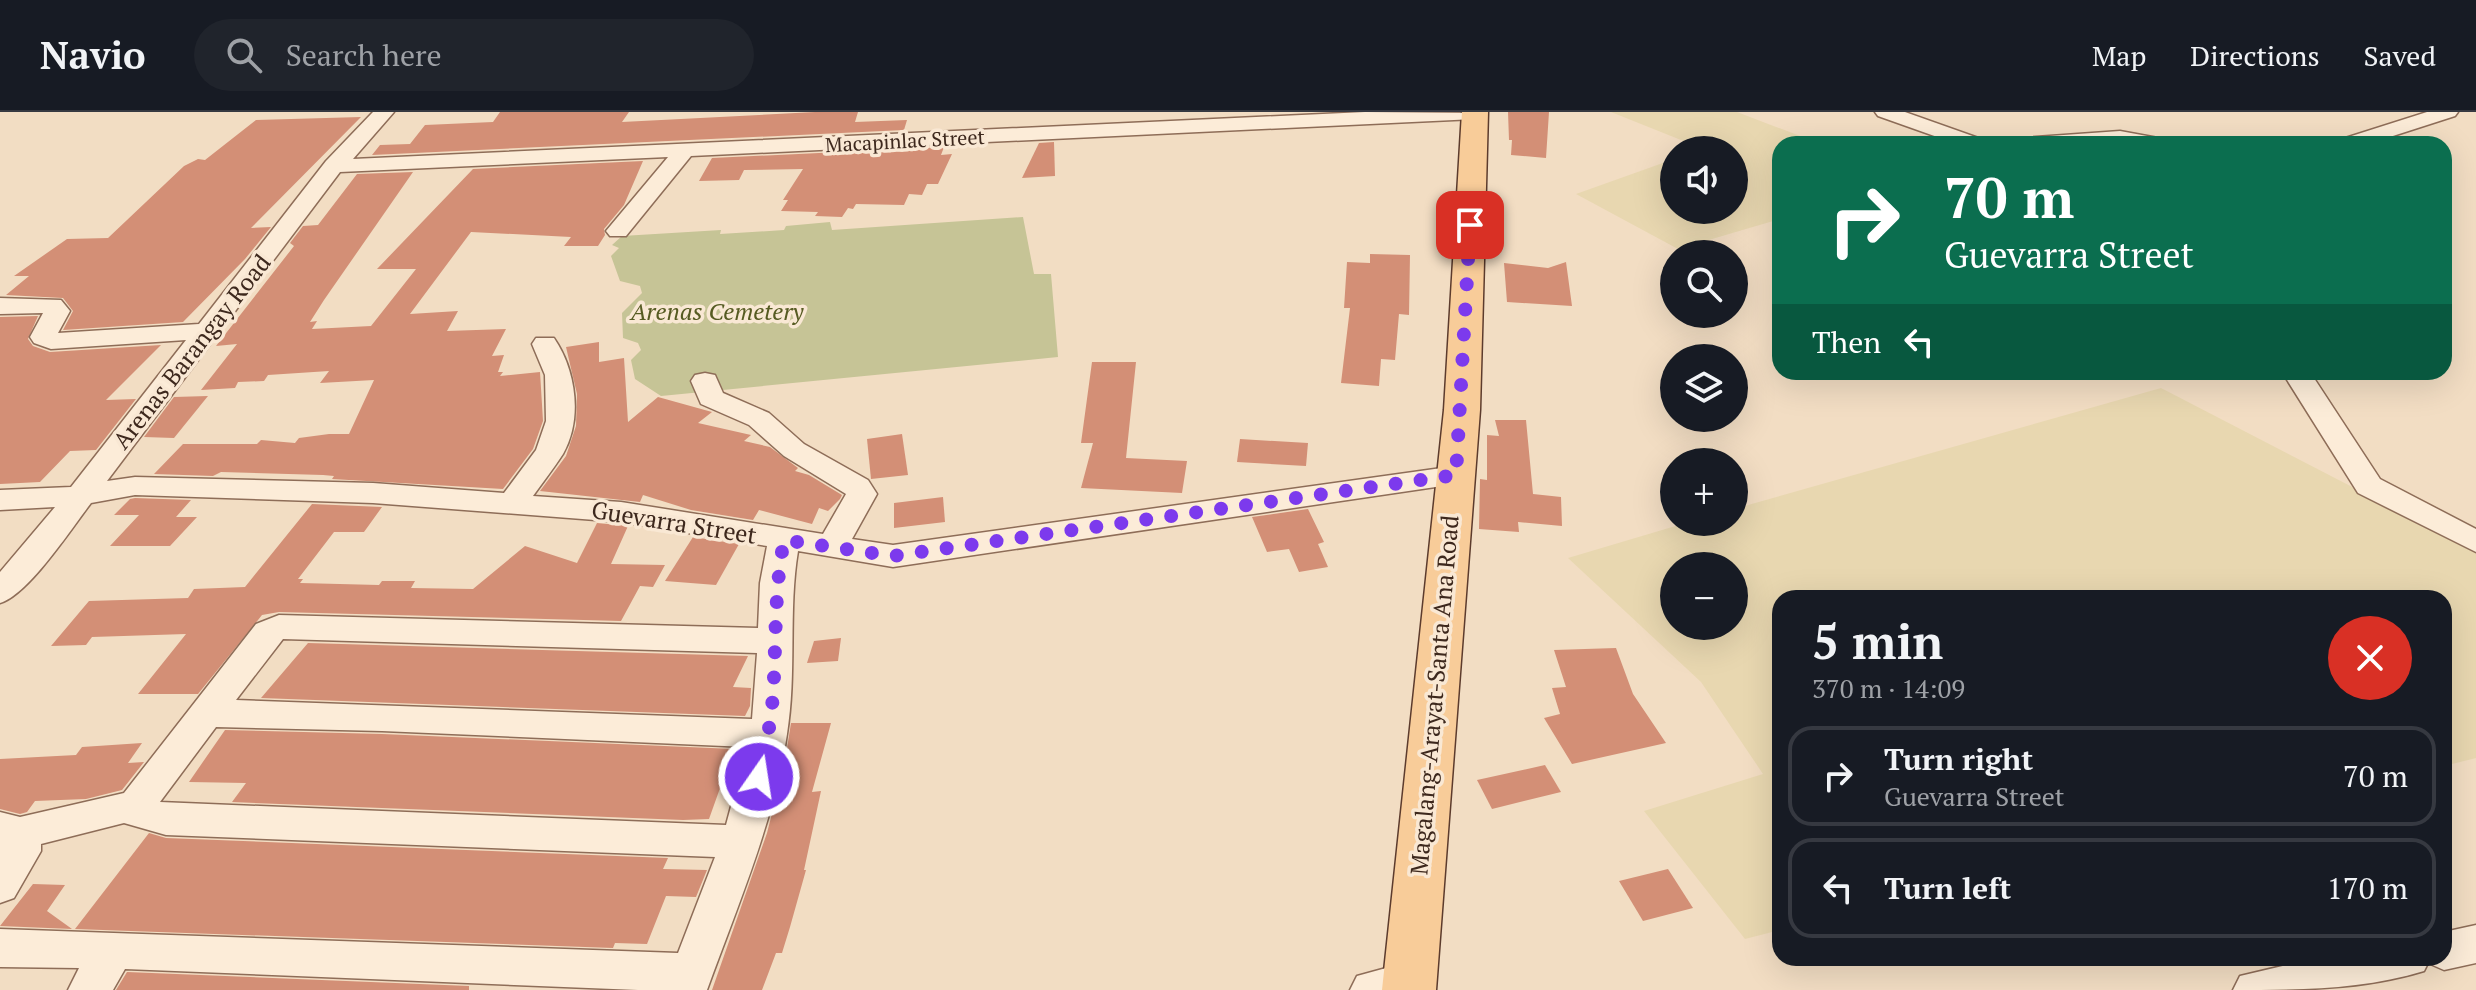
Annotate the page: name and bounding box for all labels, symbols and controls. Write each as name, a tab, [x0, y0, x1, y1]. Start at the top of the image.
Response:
search box	[194, 19, 754, 91]
text: Navio	[40, 30, 146, 80]
icon: search	[222, 33, 266, 77]
text: Search here	[286, 35, 442, 75]
text: Map	[2092, 37, 2146, 74]
text: Directions	[2190, 37, 2320, 74]
text: Saved	[2364, 37, 2436, 74]
street label: Macapinlac Street	[825, 123, 986, 158]
map controls	[1660, 136, 1748, 640]
button: sound	[1660, 136, 1748, 224]
text: 70 m	[1944, 160, 2074, 234]
icon: right	[1812, 168, 1916, 272]
pin	[1436, 191, 1504, 259]
icon: arrive	[1448, 203, 1492, 247]
text: Guevarra Street	[1944, 231, 2194, 278]
button: search	[1660, 240, 1748, 328]
street label: Arenas Barangay Road	[105, 247, 277, 455]
park label: Arenas Cemetery	[629, 295, 804, 327]
icon: left	[1897, 320, 1941, 364]
text: Then	[1812, 322, 1881, 362]
button: layers	[1660, 344, 1748, 432]
button: +	[1660, 448, 1748, 536]
street label: Guevarra Street	[589, 493, 759, 551]
street label: Magalang-Arayat-Santa Ana Road	[1402, 514, 1466, 876]
button: −	[1660, 552, 1748, 640]
text: 5 min	[1812, 609, 1943, 673]
button: close	[2328, 616, 2412, 700]
text: 370 m · 14:09	[1812, 671, 1965, 705]
position arrow	[717, 735, 801, 819]
text: Turn right	[1884, 739, 2033, 779]
icon: right	[1816, 754, 1860, 798]
text: 70 m	[2343, 756, 2408, 796]
text: Guevarra Street	[1884, 779, 2065, 813]
icon: left	[1816, 866, 1860, 910]
text: Turn left	[1884, 868, 2011, 908]
text: 170 m	[2327, 868, 2408, 908]

